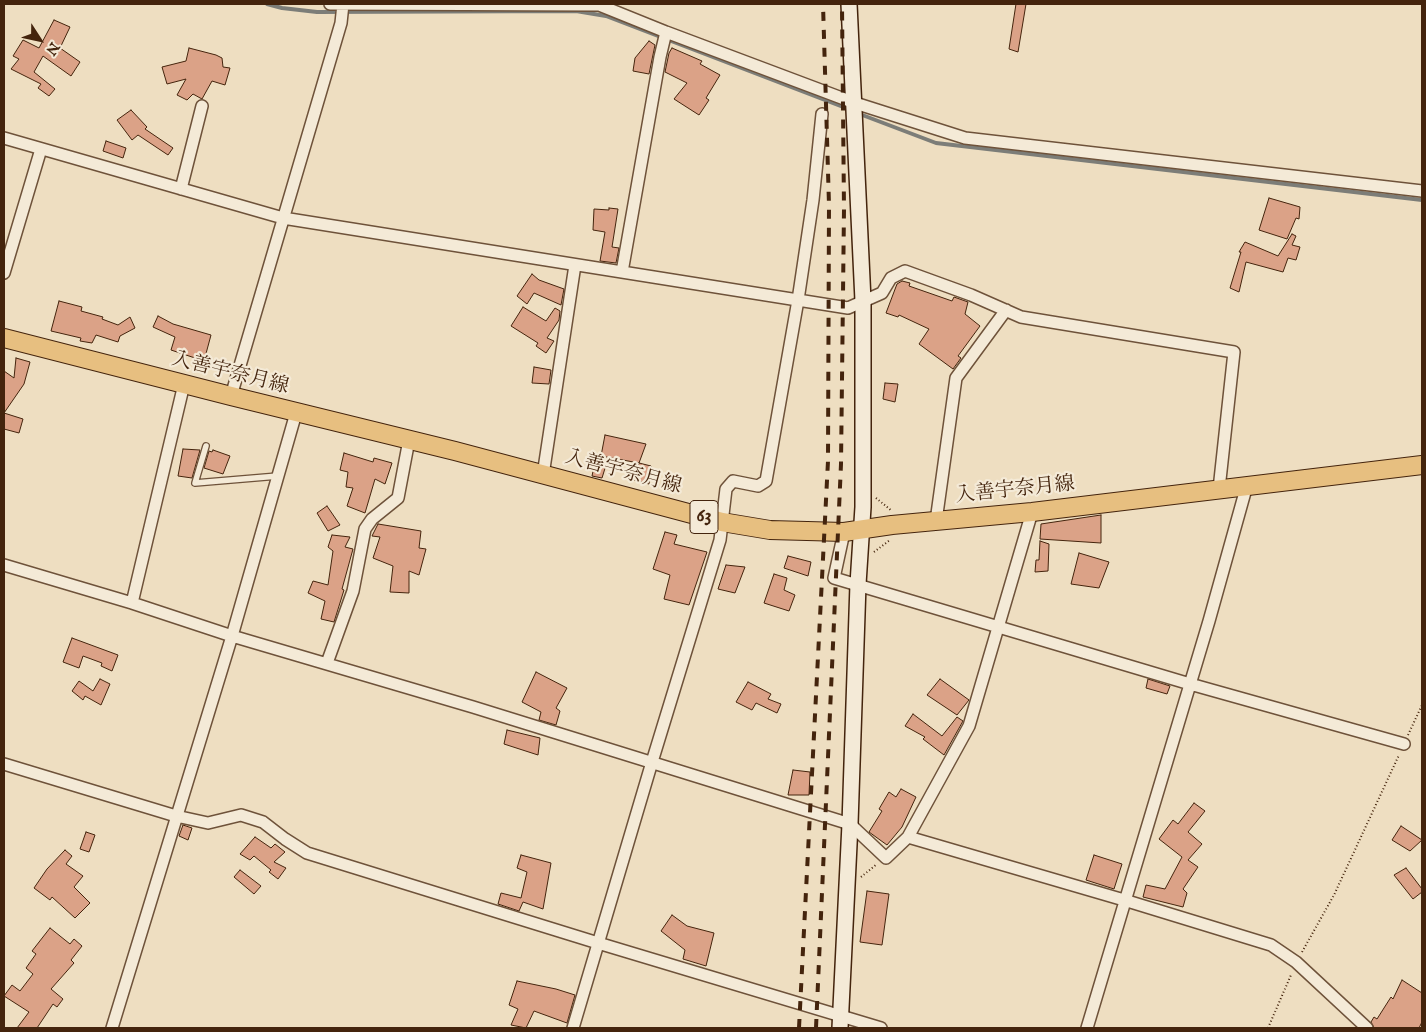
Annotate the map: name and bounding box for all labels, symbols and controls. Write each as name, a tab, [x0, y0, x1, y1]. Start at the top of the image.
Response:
north arrow	[15, 15, 65, 65]
text: N	[41, 38, 63, 59]
street label: 入善宇奈月線	[169, 348, 291, 400]
street label: 入善宇奈月線	[562, 446, 684, 500]
street label: 入善宇奈月線	[954, 473, 1076, 509]
road number: 63	[690, 501, 718, 534]

